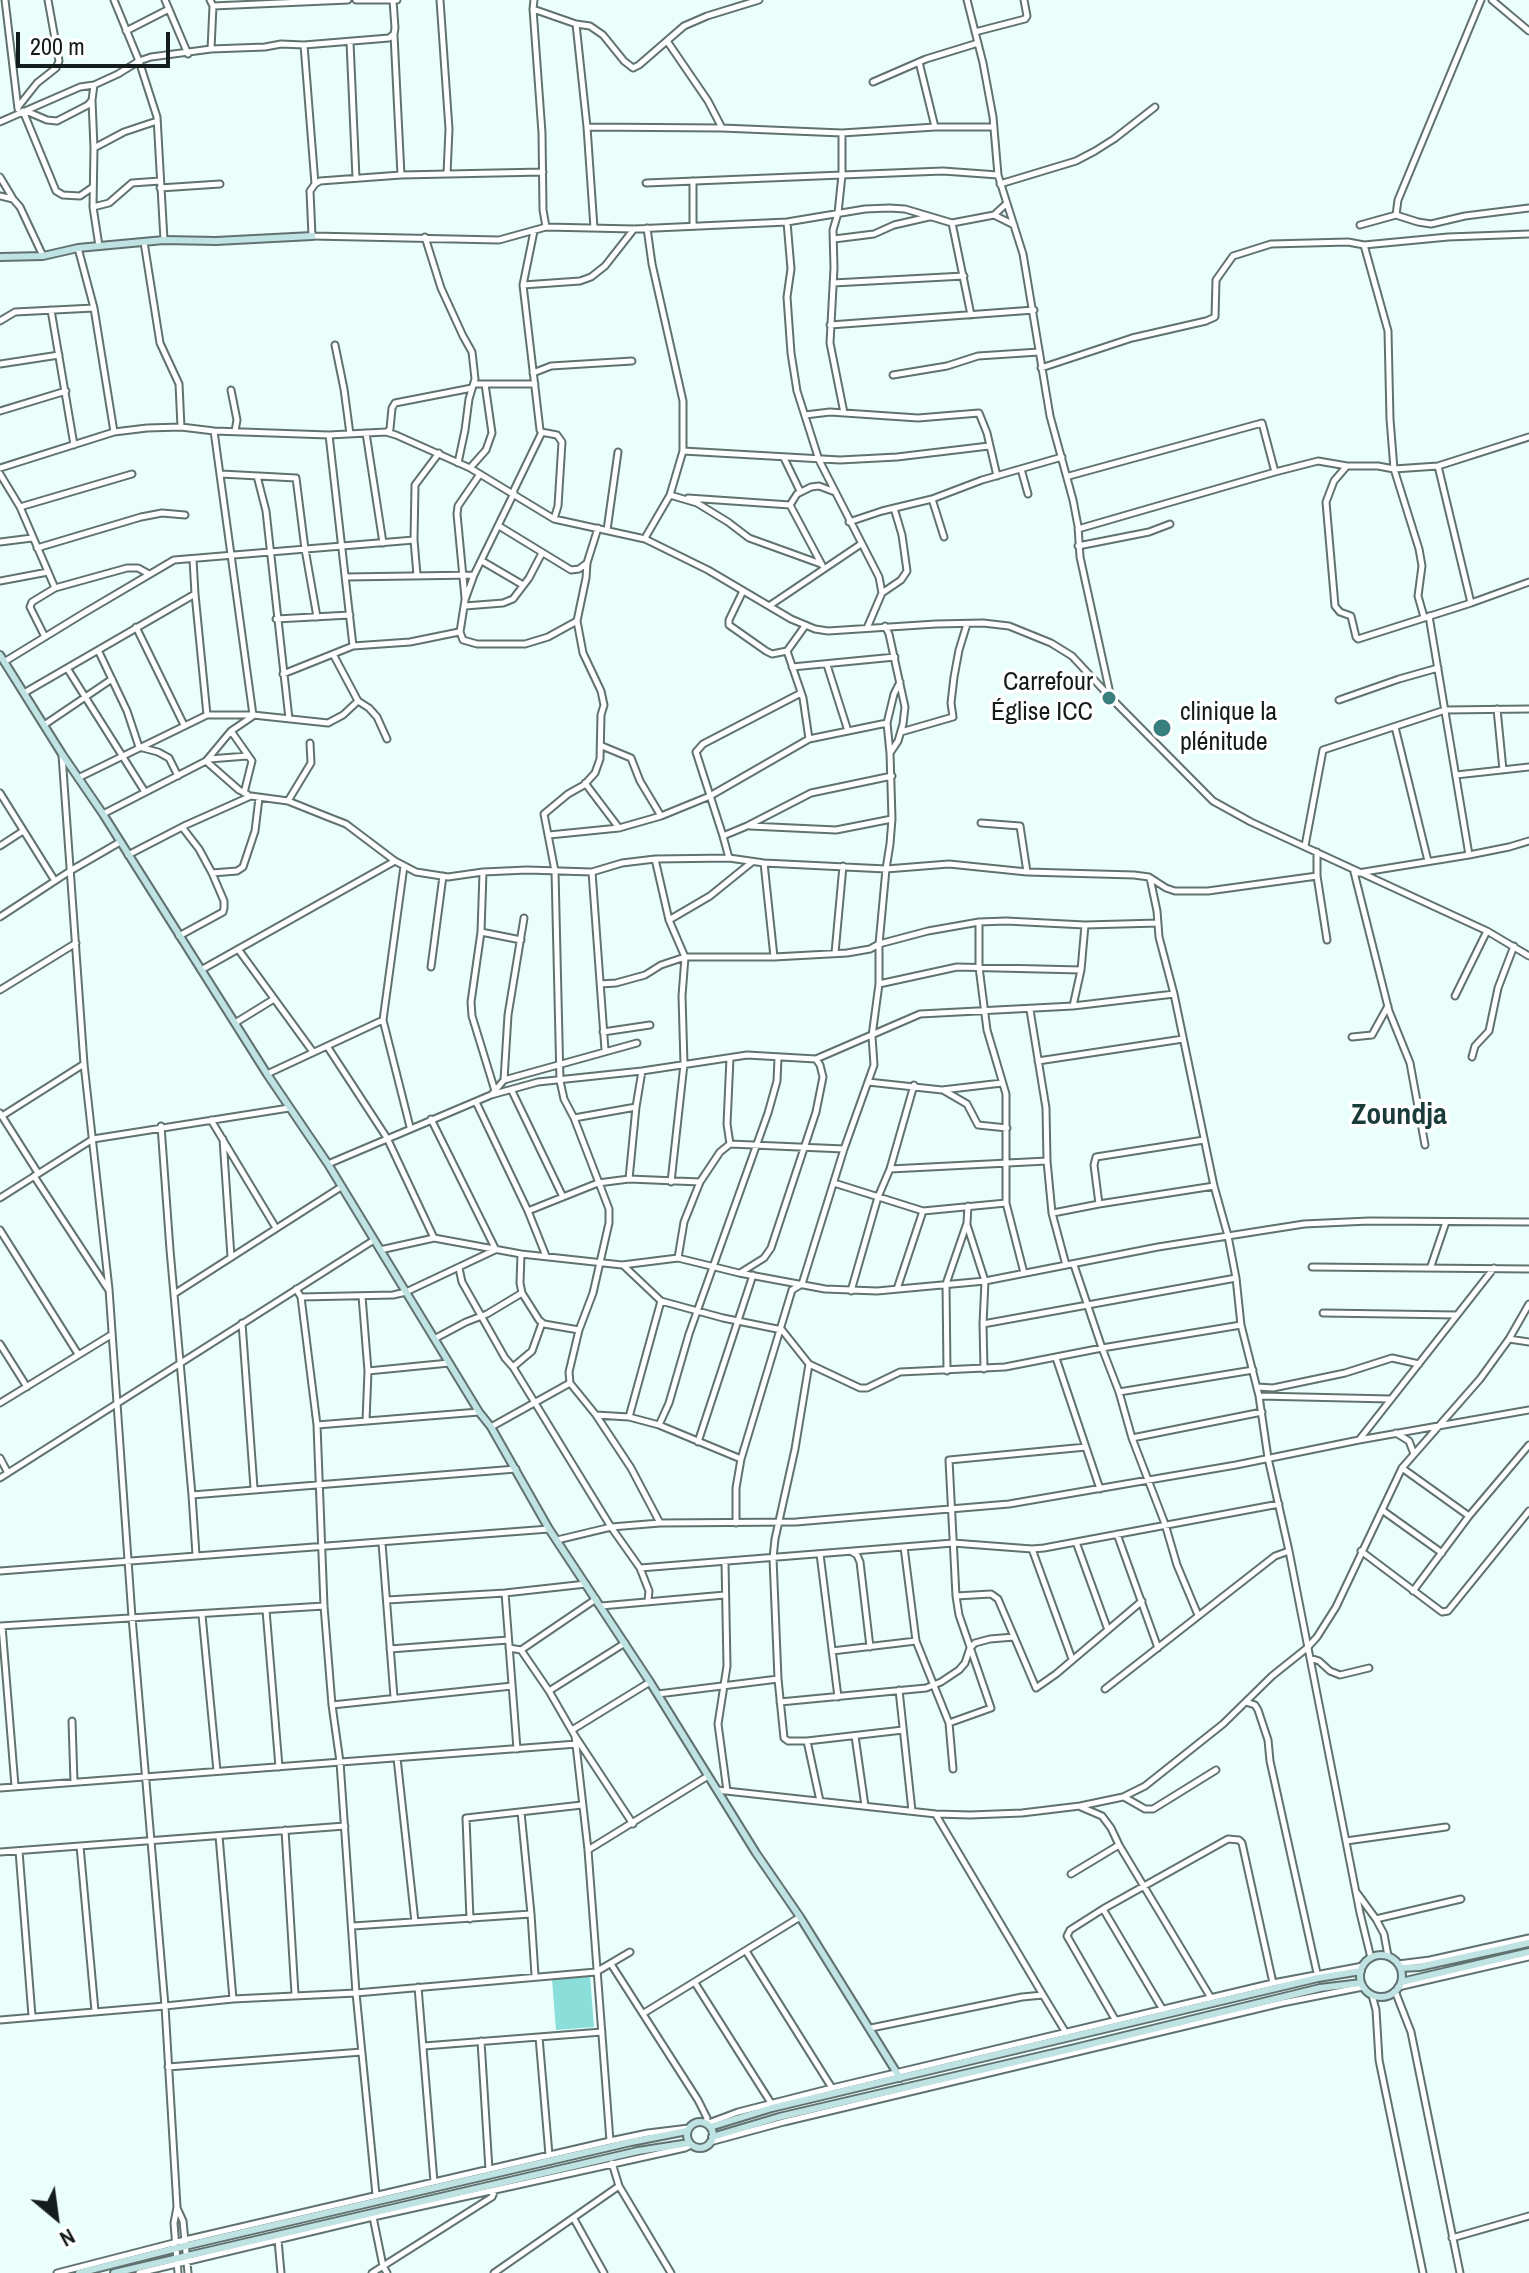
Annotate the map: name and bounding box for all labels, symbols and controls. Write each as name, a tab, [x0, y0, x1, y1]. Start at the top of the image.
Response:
scale bar	[20, 16, 174, 66]
text: 200 m	[30, 30, 85, 62]
place label: Carrefour Église ICC	[991, 667, 1093, 728]
marker: Carrefour Église ICC	[1100, 689, 1118, 707]
place label: clinique la plénitude	[1180, 697, 1277, 758]
marker: clinique la plénitude	[1151, 717, 1173, 739]
district label: Zoundja	[1351, 1098, 1447, 1134]
north arrow	[16, 2177, 96, 2257]
text: N	[55, 2222, 81, 2254]

